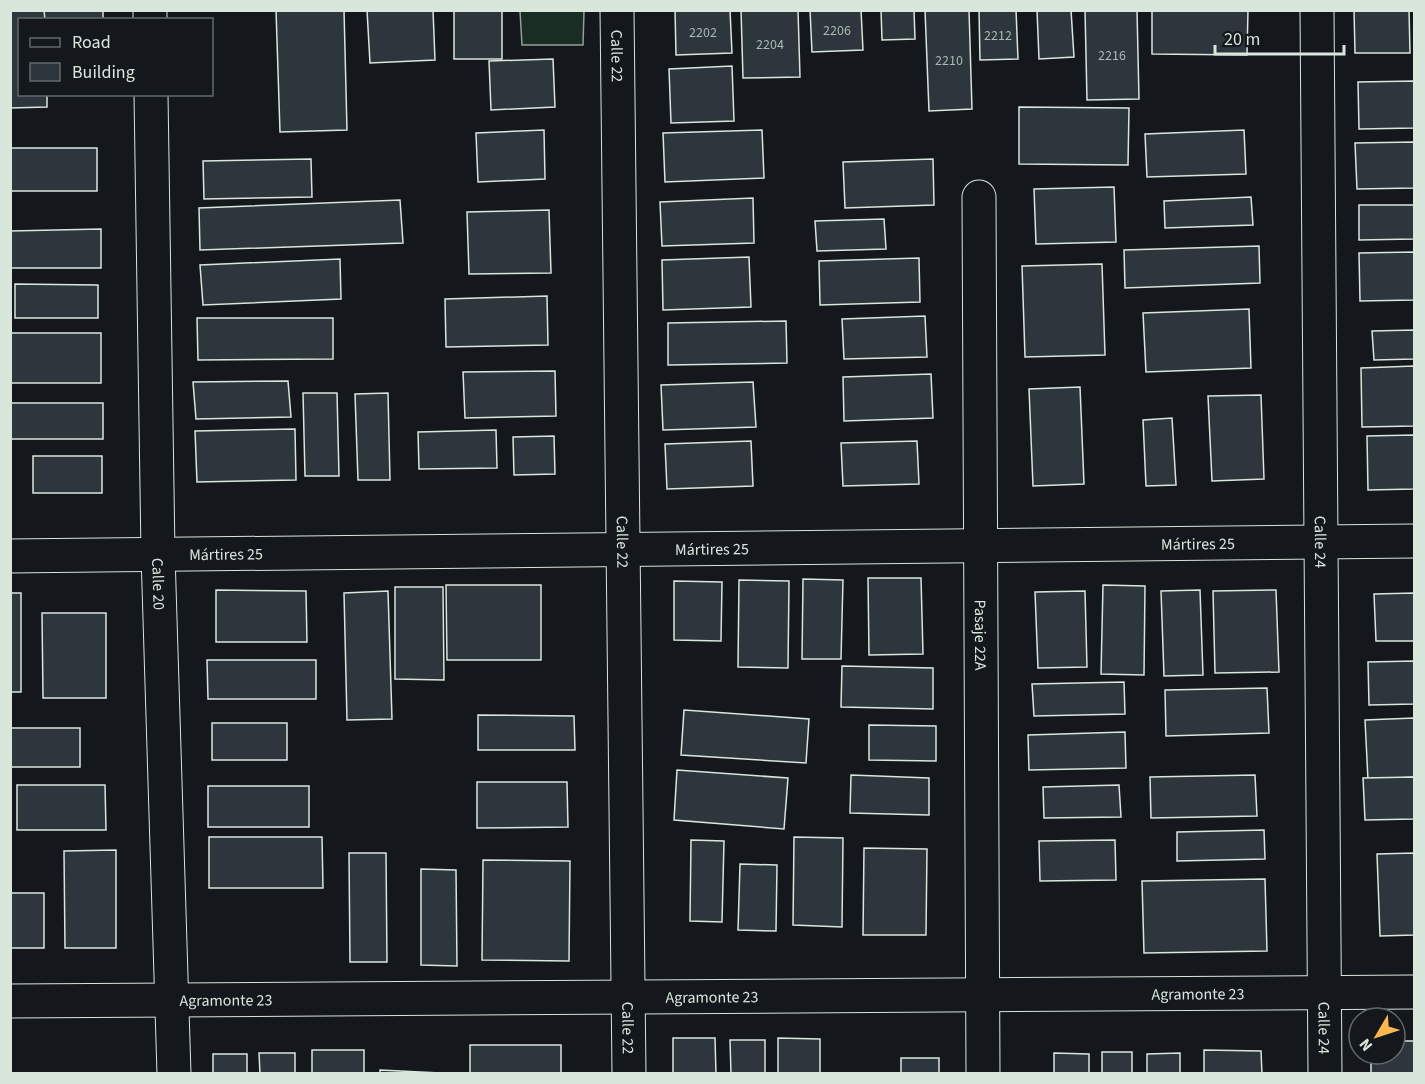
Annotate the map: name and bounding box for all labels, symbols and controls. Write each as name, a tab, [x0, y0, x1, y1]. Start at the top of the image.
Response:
legend	[18, 18, 213, 96]
scale bar	[1215, 18, 1344, 56]
house number: 2206	[823, 21, 851, 41]
house number: 2202	[689, 23, 717, 43]
house number: 2212	[984, 26, 1012, 46]
text: 20 m	[1224, 27, 1260, 52]
text: Road	[72, 30, 111, 55]
street label: Calle 22	[605, 30, 628, 82]
house number: 2204	[756, 35, 784, 55]
house number: 2216	[1098, 46, 1126, 66]
house number: 2210	[935, 51, 963, 71]
text: Building	[72, 60, 135, 85]
street label: Calle 22	[611, 516, 633, 568]
street label: Calle 24	[1309, 516, 1331, 568]
street label: Mártires 25	[1161, 533, 1235, 556]
street label: Mártires 25	[675, 538, 749, 561]
street label: Mártires 25	[189, 543, 263, 566]
street label: Calle 20	[146, 557, 170, 611]
street label: Pasaje 22A	[969, 599, 991, 671]
street label: Agramonte 23	[1151, 983, 1245, 1006]
street label: Agramonte 23	[665, 986, 759, 1009]
street label: Agramonte 23	[179, 989, 273, 1012]
street label: Calle 22	[616, 1002, 639, 1054]
street label: Calle 24	[1312, 1002, 1335, 1054]
north arrow	[1347, 1006, 1407, 1066]
text: N	[1354, 1034, 1378, 1056]

